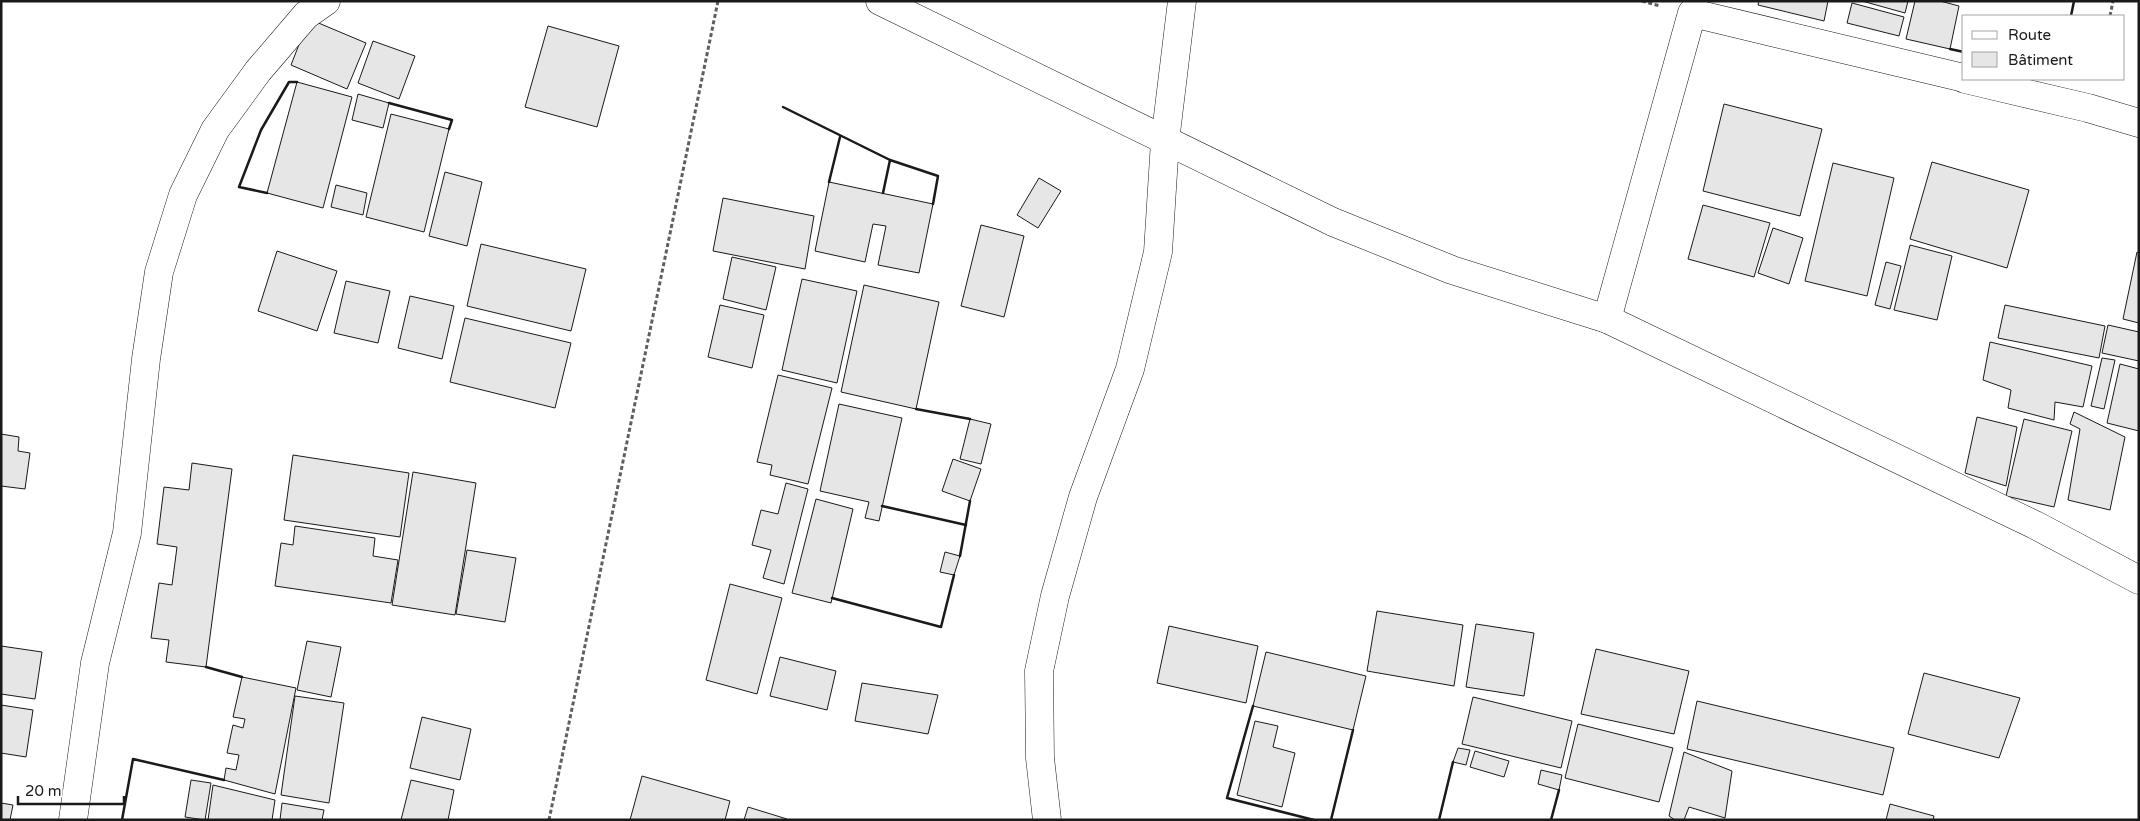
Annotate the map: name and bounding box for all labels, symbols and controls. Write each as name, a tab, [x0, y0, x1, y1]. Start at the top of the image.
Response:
legend	[1962, 15, 2125, 80]
text: Route	[2008, 26, 2051, 44]
text: Bâtiment	[2008, 51, 2073, 69]
scale bar	[18, 774, 124, 806]
text: 20 m	[25, 782, 62, 800]

